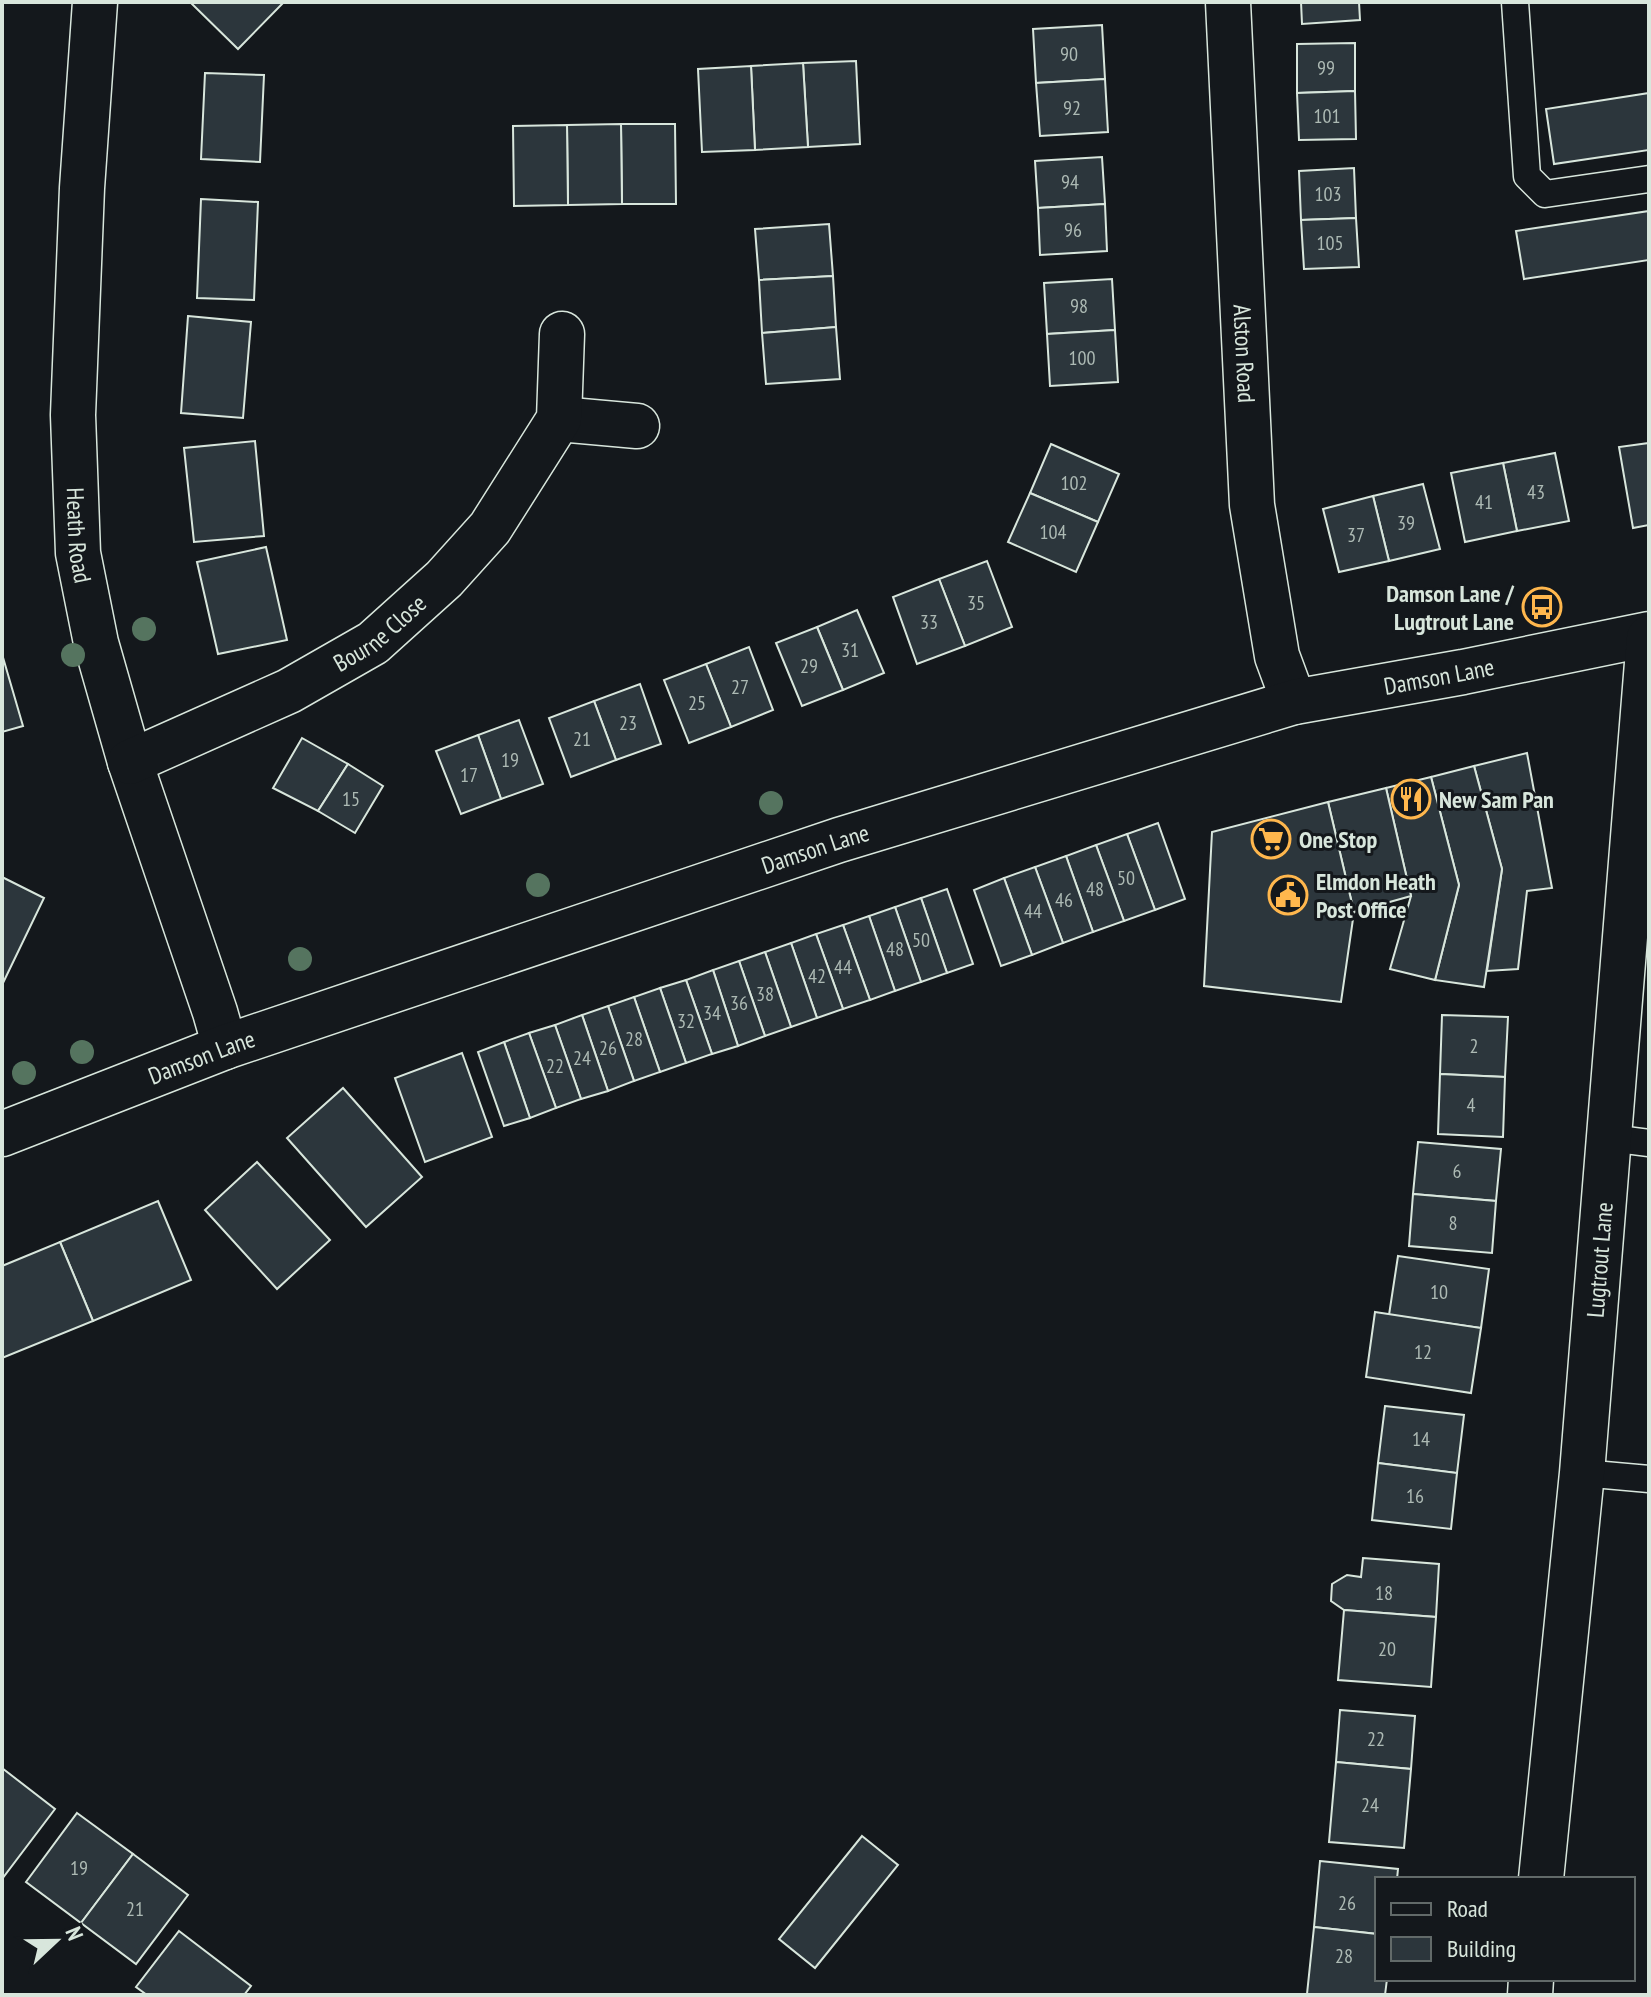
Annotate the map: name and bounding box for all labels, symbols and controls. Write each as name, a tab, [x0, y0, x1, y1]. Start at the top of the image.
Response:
house number: 90	[1060, 41, 1078, 67]
house number: 99	[1317, 55, 1335, 81]
house number: 92	[1063, 95, 1081, 121]
house number: 101	[1314, 103, 1341, 129]
house number: 94	[1061, 169, 1079, 195]
house number: 103	[1315, 181, 1342, 207]
house number: 96	[1064, 217, 1082, 243]
house number: 105	[1317, 230, 1344, 256]
house number: 98	[1070, 293, 1088, 319]
street label: Alston Road	[1227, 304, 1263, 404]
house number: 100	[1069, 345, 1096, 371]
house number: 102	[1061, 470, 1088, 496]
house number: 43	[1527, 479, 1545, 505]
street label: Heath Road	[60, 487, 99, 586]
house number: 41	[1475, 489, 1493, 515]
house number: 39	[1397, 510, 1415, 536]
house number: 104	[1040, 519, 1067, 545]
house number: 37	[1347, 522, 1365, 548]
place label: Damson Lane / Lugtrout Lane	[1386, 578, 1515, 637]
bus stop icon: Damson Lane / Lugtrout Lane	[1521, 586, 1563, 628]
street label: Bourne Close	[328, 587, 432, 678]
house number: 35	[967, 590, 985, 616]
house number: 33	[920, 609, 938, 635]
house number: 31	[841, 637, 859, 663]
street label: Damson Lane	[1381, 651, 1497, 701]
house number: 29	[800, 653, 818, 679]
house number: 27	[731, 674, 749, 700]
house number: 25	[688, 690, 706, 716]
house number: 23	[619, 710, 637, 736]
house number: 21	[573, 726, 591, 752]
house number: 19	[501, 747, 519, 773]
house number: 17	[460, 762, 478, 788]
restaurant icon: New Sam Pan	[1390, 778, 1432, 820]
place label: New Sam Pan	[1439, 784, 1554, 815]
house number: 15	[342, 786, 360, 812]
street label: Damson Lane	[757, 816, 873, 881]
supermarket icon: One Stop	[1250, 818, 1292, 860]
place label: One Stop	[1299, 824, 1377, 855]
house number: 50	[1117, 865, 1135, 891]
place label: Elmdon Heath Post Office	[1316, 866, 1436, 925]
public building icon: Elmdon Heath Post Office	[1267, 874, 1309, 916]
house number: 48	[1086, 876, 1104, 902]
house number: 46	[1055, 887, 1073, 913]
house number: 44	[1024, 898, 1042, 924]
house number: 50	[912, 927, 930, 953]
house number: 48	[886, 936, 904, 962]
house number: 44	[834, 954, 852, 980]
house number: 42	[808, 963, 826, 989]
house number: 38	[756, 981, 774, 1007]
house number: 36	[730, 990, 748, 1016]
house number: 34	[703, 1000, 721, 1026]
house number: 32	[677, 1008, 695, 1034]
street label: Damson Lane	[144, 1023, 259, 1091]
house number: 28	[625, 1026, 643, 1052]
house number: 2	[1470, 1033, 1479, 1059]
house number: 26	[599, 1035, 617, 1061]
house number: 24	[573, 1045, 591, 1071]
house number: 22	[546, 1053, 564, 1079]
house number: 4	[1467, 1092, 1476, 1118]
house number: 6	[1453, 1158, 1462, 1184]
street label: Lugtrout Lane	[1579, 1201, 1619, 1319]
house number: 8	[1449, 1210, 1458, 1236]
house number: 10	[1430, 1279, 1448, 1305]
house number: 12	[1414, 1339, 1432, 1365]
house number: 14	[1412, 1426, 1430, 1452]
house number: 16	[1406, 1483, 1424, 1509]
house number: 18	[1375, 1580, 1393, 1606]
house number: 20	[1378, 1636, 1396, 1662]
house number: 22	[1367, 1726, 1385, 1752]
house number: 24	[1361, 1792, 1379, 1818]
house number: 19	[70, 1855, 88, 1881]
legend	[1375, 1877, 1635, 1981]
house number: 26	[1338, 1890, 1356, 1916]
text: Road	[1447, 1893, 1488, 1924]
house number: 21	[126, 1896, 144, 1922]
north arrow	[16, 1901, 96, 1981]
text: N	[59, 1923, 90, 1944]
text: Building	[1447, 1933, 1516, 1964]
house number: 28	[1335, 1943, 1353, 1969]

